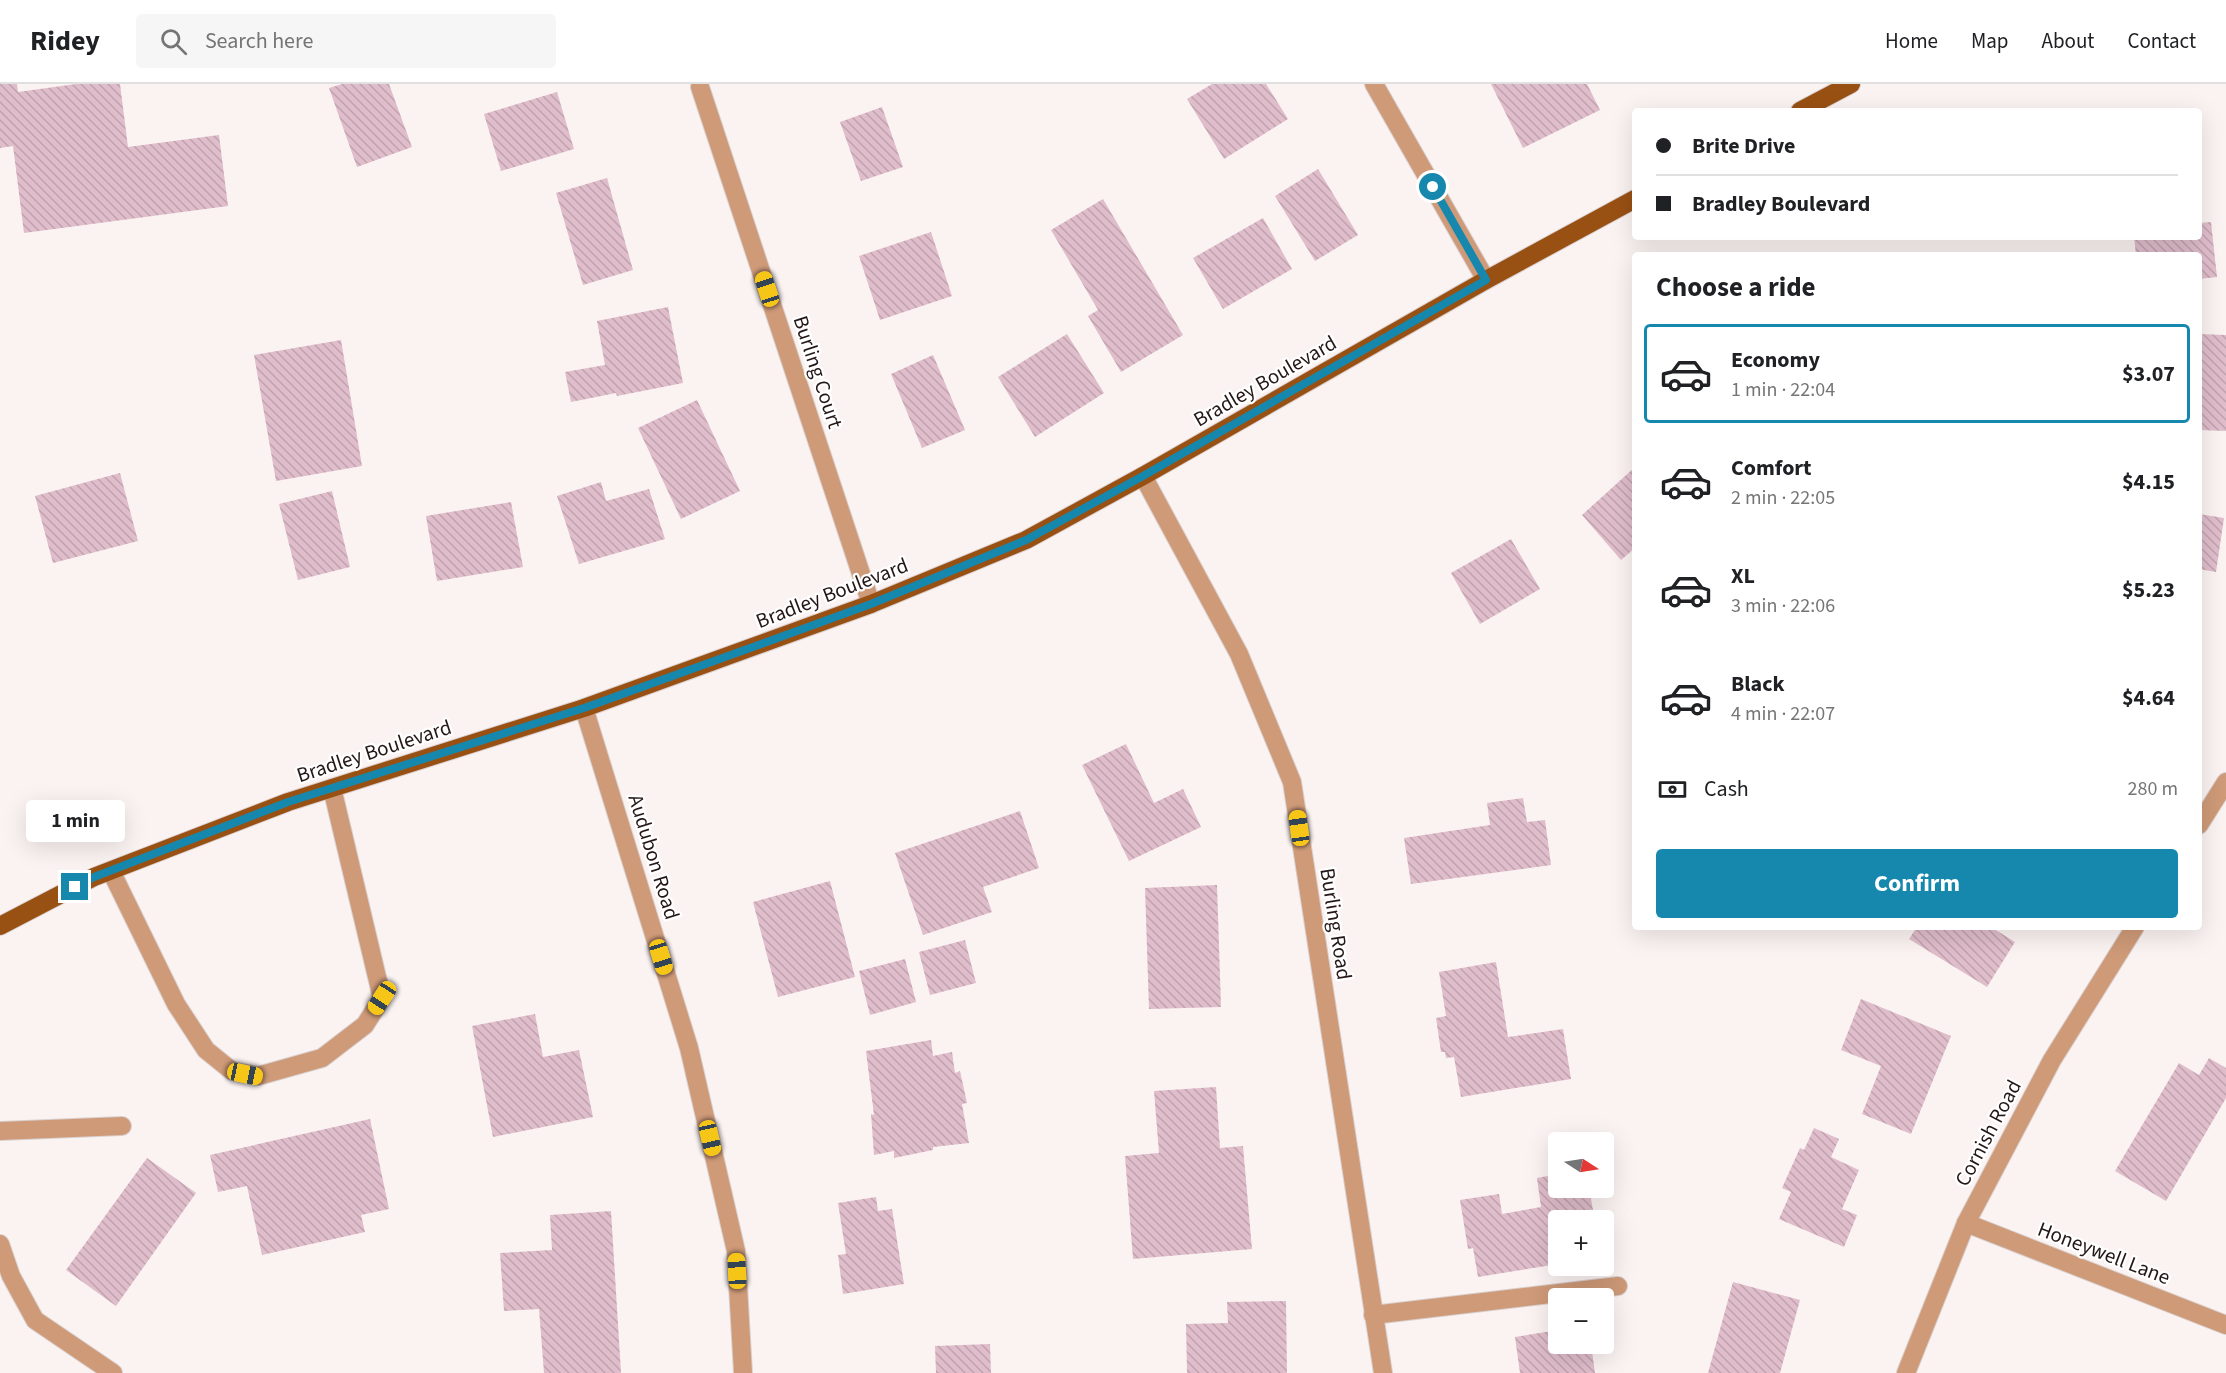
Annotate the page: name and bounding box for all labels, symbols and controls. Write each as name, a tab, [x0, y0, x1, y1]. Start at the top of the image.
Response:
search box	[136, 14, 556, 68]
text: Ridey	[30, 21, 100, 61]
icon: search	[157, 25, 190, 58]
text: Search here	[205, 25, 313, 57]
text: Home	[1885, 26, 1938, 56]
text: Map	[1971, 26, 2009, 56]
text: About	[2042, 26, 2094, 56]
text: Contact	[2127, 26, 2196, 56]
text: Brite Drive	[1692, 130, 1795, 162]
route start	[1419, 173, 1446, 200]
text: Bradley Boulevard	[1692, 188, 1870, 220]
text: Choose a ride	[1656, 268, 1816, 307]
car	[753, 269, 781, 309]
street label: Burling Court	[786, 312, 850, 432]
street label: Bradley Boulevard	[1188, 328, 1342, 434]
text: Economy	[1731, 344, 1820, 376]
icon: car	[1659, 347, 1713, 401]
text: $3.07	[2122, 358, 2175, 390]
text: 1 min · 22:04	[1731, 376, 1835, 404]
text: Comfort	[1731, 452, 1812, 484]
icon: car	[1659, 455, 1713, 509]
text: $4.15	[2122, 466, 2175, 498]
text: 2 min · 22:05	[1731, 484, 1835, 512]
street label: Bradley Boulevard	[751, 550, 913, 636]
text: XL	[1731, 560, 1755, 592]
icon: car	[1659, 563, 1713, 617]
text: $5.23	[2122, 574, 2175, 606]
text: 3 min · 22:06	[1731, 592, 1835, 620]
text: Black	[1731, 668, 1785, 700]
icon: car	[1659, 671, 1713, 725]
text: $4.64	[2122, 682, 2175, 714]
text: 4 min · 22:07	[1731, 700, 1835, 728]
street label: Bradley Boulevard	[293, 712, 455, 790]
icon: cash	[1656, 773, 1689, 806]
text: Cash	[1704, 773, 1749, 805]
text: 280 m	[2128, 775, 2178, 803]
street label: Audubon Road	[621, 791, 687, 923]
callout: 1 min	[26, 800, 124, 842]
text: 1 min	[51, 807, 100, 835]
car	[1288, 809, 1310, 847]
button: Confirm	[1656, 849, 2178, 918]
street label: Burling Road	[1312, 866, 1360, 982]
route end	[61, 873, 88, 900]
car	[647, 937, 675, 977]
car	[365, 978, 399, 1018]
car	[226, 1061, 264, 1087]
street label: Cornish Road	[1947, 1074, 2029, 1192]
car	[697, 1118, 723, 1158]
north arrow	[1548, 1132, 1614, 1198]
map controls	[1548, 1132, 1614, 1354]
button: +	[1548, 1210, 1614, 1276]
street label: Honeywell Lane	[2033, 1214, 2175, 1292]
car	[727, 1253, 747, 1289]
button: −	[1548, 1288, 1614, 1354]

